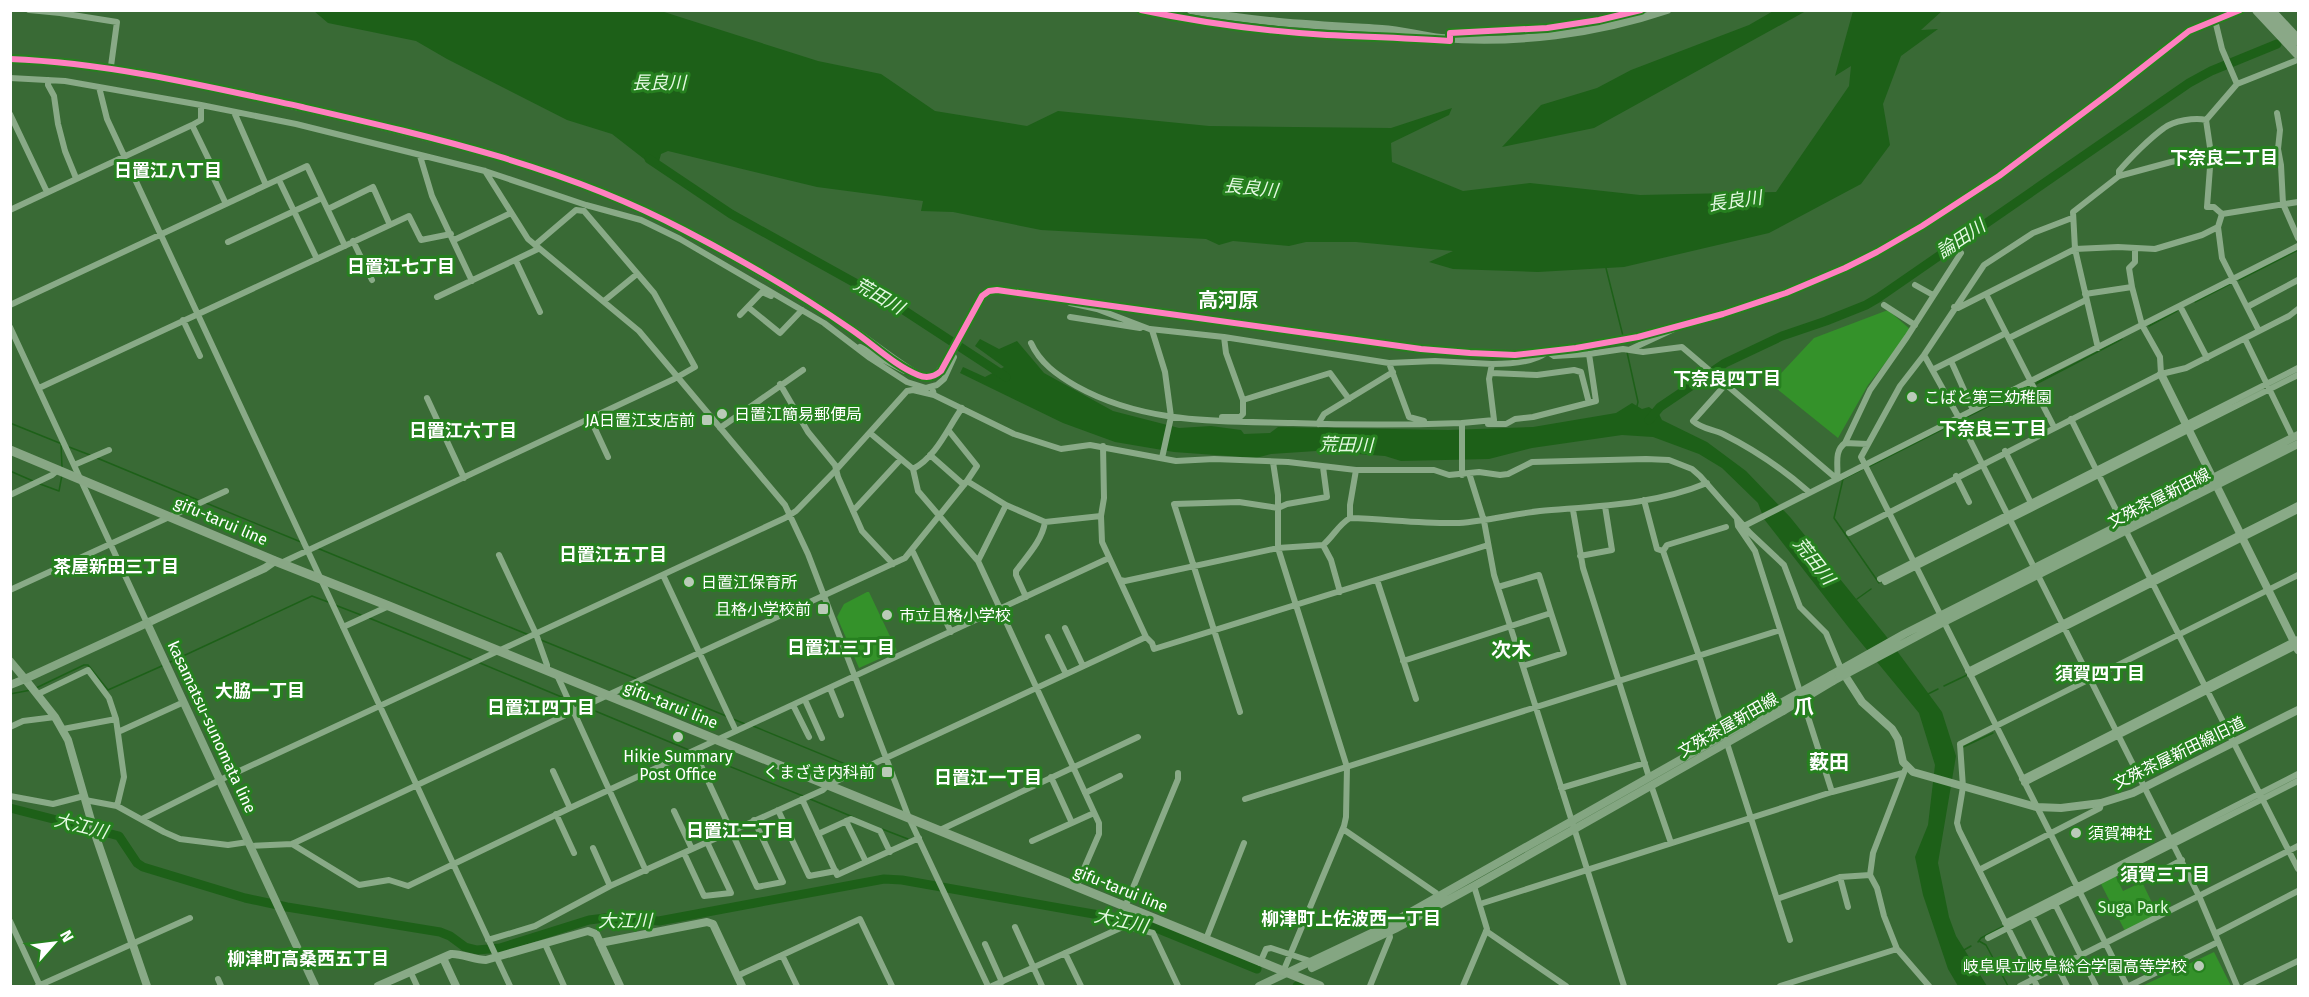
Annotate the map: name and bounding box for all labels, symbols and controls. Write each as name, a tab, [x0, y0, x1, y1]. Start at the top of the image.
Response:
water label: 長良川	[632, 72, 688, 94]
district label: 下奈良二丁目	[2170, 147, 2278, 169]
district label: 日置江八丁目	[114, 160, 222, 182]
water label: 長良川	[1223, 174, 1281, 202]
water label: 長良川	[1707, 186, 1765, 216]
water label: 論田川	[1932, 214, 1991, 263]
district label: 日置江七丁目	[347, 256, 455, 278]
water label: 荒田川	[850, 273, 910, 320]
district label: 高河原	[1198, 288, 1258, 312]
district label: 下奈良四丁目	[1673, 368, 1781, 390]
place label: こばと第三幼稚園	[1924, 388, 2052, 407]
marker: こばと第三幼稚園	[1905, 390, 1919, 404]
place label: 日置江簡易郵便局	[734, 405, 862, 424]
marker: 日置江簡易郵便局	[715, 407, 729, 421]
place label: JA日置江支店前	[585, 411, 695, 430]
marker: JA日置江支店前	[700, 413, 714, 427]
district label: 下奈良三丁目	[1939, 418, 2047, 440]
district label: 日置江六丁目	[409, 420, 517, 442]
water label: 荒田川	[1319, 434, 1375, 457]
street label: 文殊茶屋新田線	[2105, 464, 2213, 532]
street label: gifu-tarui line	[171, 493, 271, 549]
water label: 荒田川	[1789, 533, 1841, 591]
district label: 日置江五丁目	[559, 544, 667, 566]
district label: 茶屋新田三丁目	[53, 556, 179, 578]
place label: 日置江保育所	[701, 573, 797, 592]
marker: 日置江保育所	[682, 575, 696, 589]
place label: 且格小学校前	[715, 600, 811, 619]
marker: 且格小学校前	[816, 602, 830, 616]
place label: 市立且格小学校	[899, 606, 1011, 625]
marker: 市立且格小学校	[880, 608, 894, 622]
district label: 日置江三丁目	[787, 637, 895, 659]
street label: kasamatsu-sunomata line	[164, 638, 260, 816]
district label: 次木	[1491, 638, 1531, 662]
district label: 須賀四丁目	[2055, 663, 2145, 685]
street label: gifu-tarui line	[621, 678, 721, 732]
district label: 大脇一丁目	[215, 680, 305, 702]
street label: 文殊茶屋新田線	[1675, 689, 1781, 761]
district label: 爪	[1794, 694, 1814, 718]
district label: 日置江四丁目	[487, 697, 595, 719]
street label: 文殊茶屋新田線旧道	[2110, 713, 2248, 793]
marker: Hikie Summary Post Office	[671, 730, 685, 744]
place label: Hikie Summary Post Office	[623, 747, 733, 784]
district label: 薮田	[1809, 750, 1849, 774]
place label: くまざき内科前	[763, 763, 875, 782]
marker: くまざき内科前	[880, 765, 894, 779]
district label: 日置江一丁目	[934, 767, 1042, 789]
water label: 大江川	[52, 809, 112, 844]
district label: 日置江二丁目	[686, 820, 794, 842]
place label: 須賀神社	[2088, 824, 2152, 843]
marker: 須賀神社	[2069, 826, 2083, 840]
street label: gifu-tarui line	[1071, 862, 1171, 916]
district label: 須賀三丁目	[2120, 864, 2210, 886]
park label: Suga Park	[2098, 898, 2169, 917]
water label: 大江川	[1092, 905, 1152, 938]
district label: 柳津町上佐波西一丁目	[1261, 908, 1441, 930]
water label: 大江川	[598, 910, 654, 932]
north arrow	[24, 913, 84, 973]
text: N	[56, 927, 78, 945]
district label: 柳津町高桑西五丁目	[227, 948, 389, 970]
place label: 岐阜県立岐阜総合学園高等学校	[1963, 957, 2187, 976]
marker: 岐阜県立岐阜総合学園高等学校	[2192, 959, 2206, 973]

